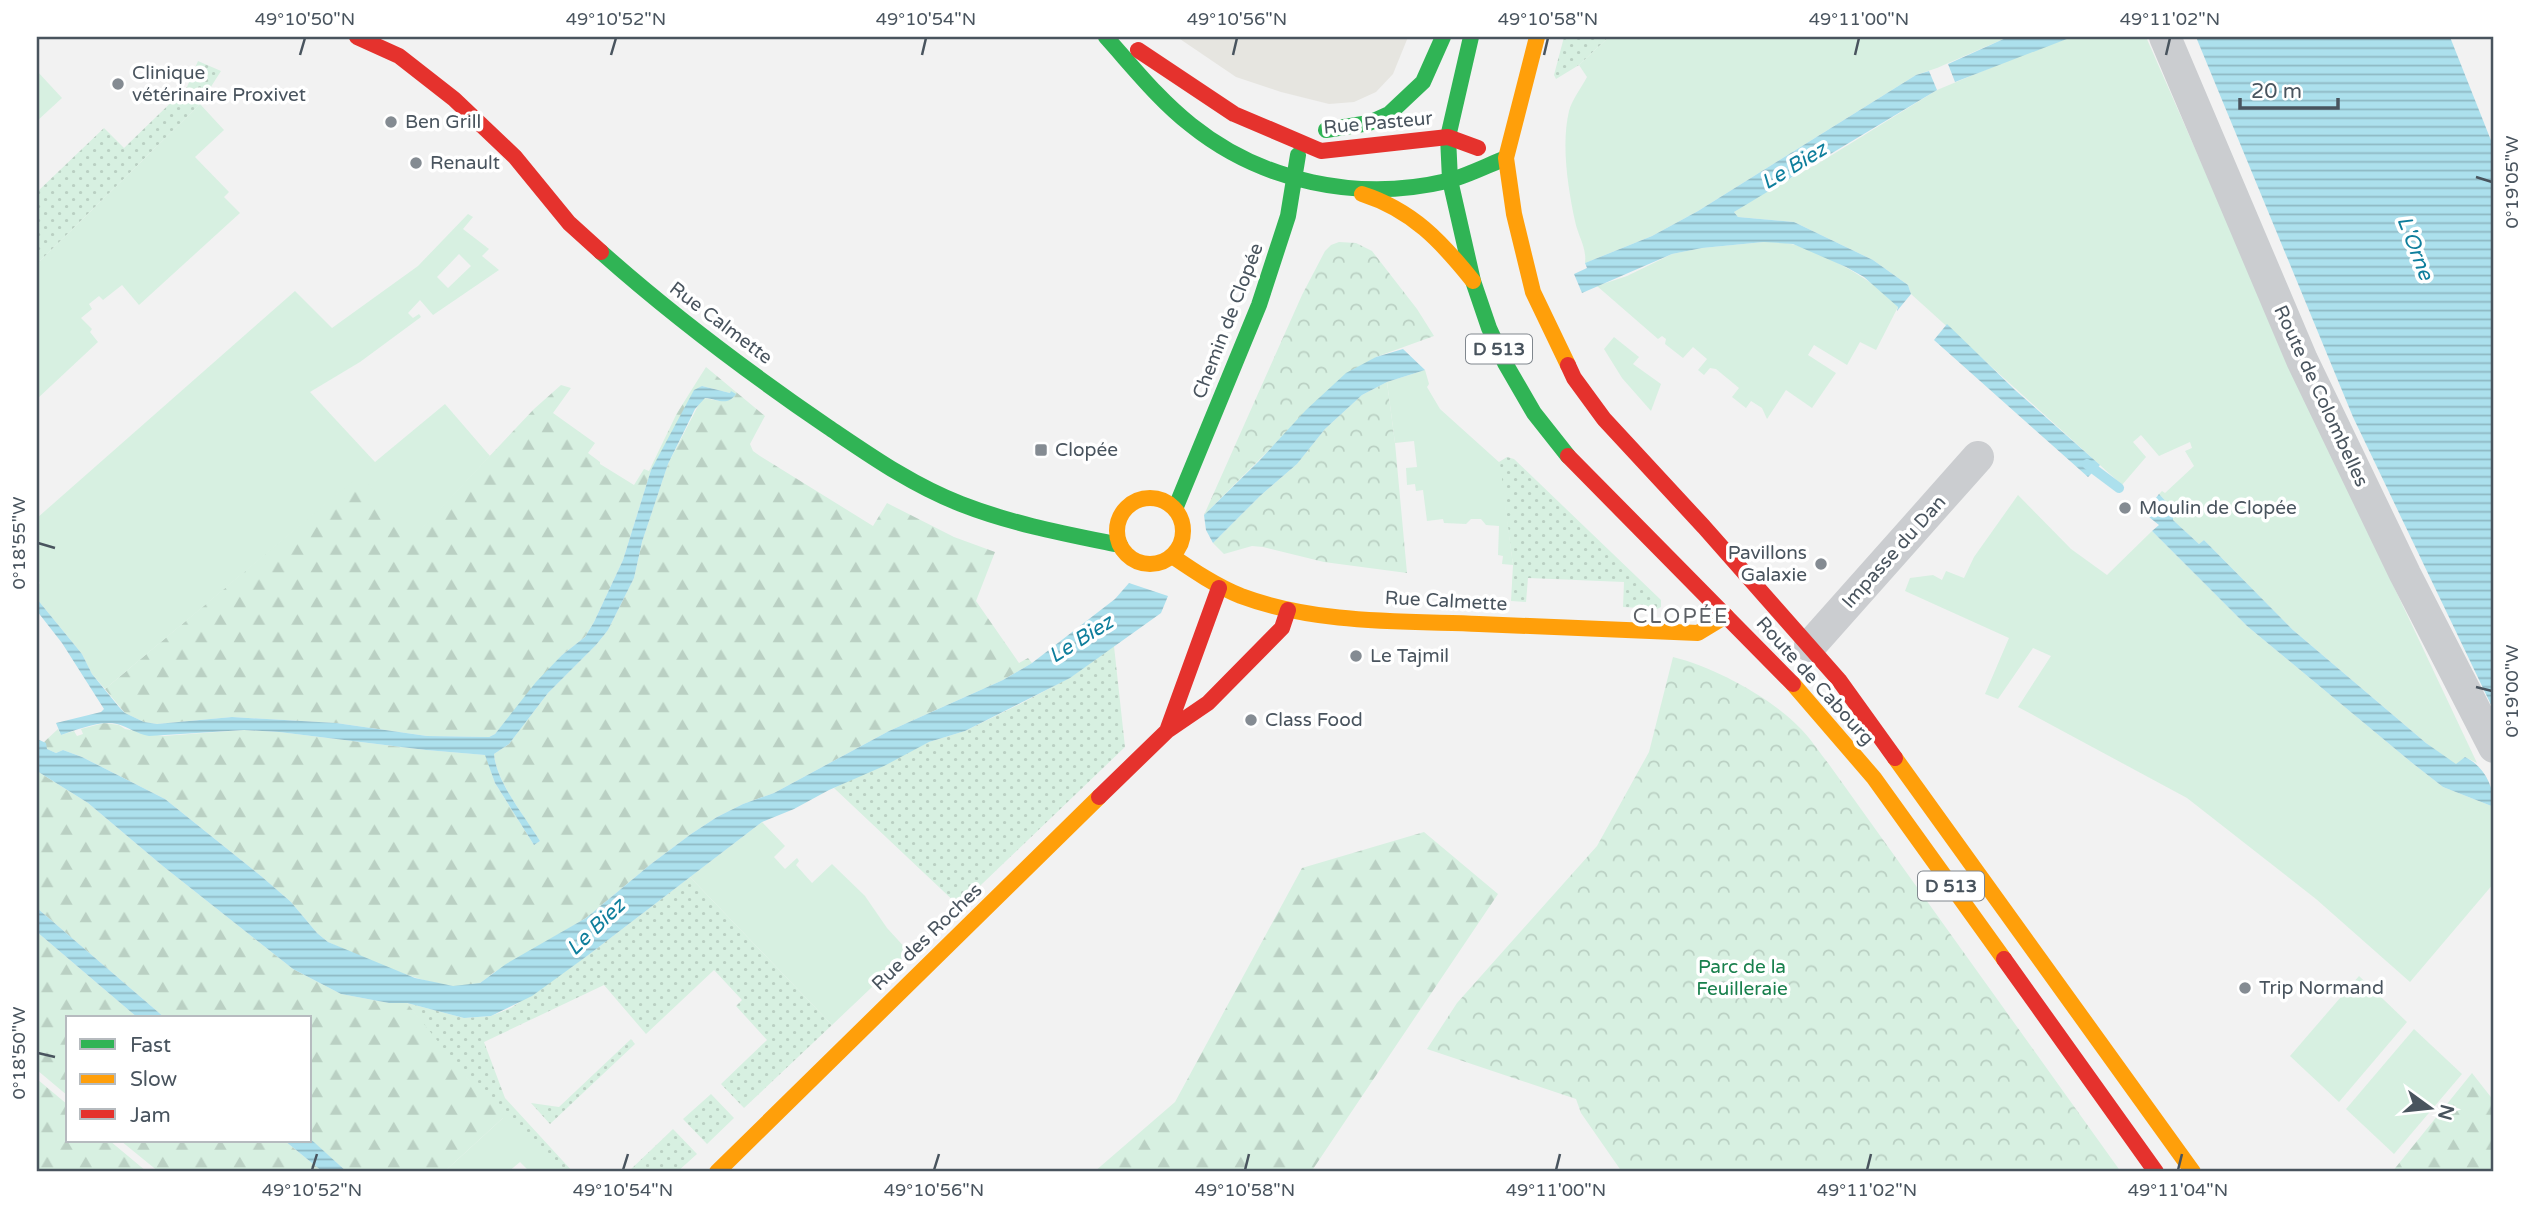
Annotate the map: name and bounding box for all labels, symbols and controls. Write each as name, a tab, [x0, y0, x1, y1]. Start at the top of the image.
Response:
text: 49°10'50"N	[255, 8, 355, 30]
text: 49°10'52"N	[566, 8, 666, 30]
text: 49°10'54"N	[876, 8, 976, 30]
text: 49°10'56"N	[1187, 8, 1287, 30]
text: 49°10'58"N	[1498, 8, 1598, 30]
text: 49°11'00"N	[1809, 8, 1909, 30]
text: 49°11'02"N	[2120, 8, 2220, 30]
place label: Clinique vétérinaire Proxivet	[132, 62, 306, 106]
scale bar	[2240, 66, 2338, 110]
marker: Clinique vétérinaire Proxivet	[110, 76, 126, 92]
text: 20 m	[2251, 79, 2302, 104]
street label: Rue Pasteur	[1322, 107, 1434, 139]
place label: Ben Grill	[405, 111, 481, 133]
marker: Ben Grill	[383, 114, 399, 130]
water label: Le Biez	[1757, 136, 1832, 195]
text: 0°19'05"W	[2501, 136, 2523, 228]
place label: Renault	[430, 152, 500, 174]
marker: Renault	[408, 155, 424, 171]
water label: L'Orne	[2391, 213, 2439, 284]
street label: Chemin de Clopée	[1188, 240, 1268, 402]
street label: Rue Calmette	[665, 277, 777, 369]
street label: Route de Colombelles	[2269, 302, 2373, 490]
road number: D 513	[1466, 334, 1532, 363]
place label: Clopée	[1055, 439, 1118, 461]
marker: Clopée	[1033, 442, 1049, 458]
street label: Impasse du Dan	[1838, 491, 1950, 613]
text: 0°18'55"W	[8, 497, 30, 589]
place label: Moulin de Clopée	[2139, 497, 2297, 519]
marker: Moulin de Clopée	[2117, 500, 2133, 516]
place label: Pavillons Galaxie	[1728, 542, 1807, 586]
marker: Pavillons Galaxie	[1813, 556, 1829, 572]
street label: Rue Calmette	[1384, 587, 1508, 615]
district label: CLOPÉE	[1633, 604, 1729, 629]
water label: Le Biez	[1044, 609, 1119, 669]
street label: Route de Cabourg	[1752, 612, 1878, 750]
place label: Le Tajmil	[1370, 645, 1449, 667]
text: 0°19'00"W	[2501, 645, 2523, 737]
marker: Le Tajmil	[1348, 648, 1364, 664]
place label: Class Food	[1265, 709, 1363, 731]
marker: Class Food	[1243, 712, 1259, 728]
road number: D 513	[1918, 872, 1984, 900]
street label: Rue des Roches	[867, 879, 987, 995]
water label: Le Biez	[562, 892, 631, 961]
park label: Parc de la Feuilleraie	[1696, 956, 1788, 1000]
place label: Trip Normand	[2259, 977, 2384, 999]
marker: Trip Normand	[2237, 980, 2253, 996]
text: 0°18'50"W	[8, 1007, 30, 1099]
legend	[66, 1016, 312, 1142]
text: Fast	[130, 1033, 171, 1058]
text: Slow	[130, 1067, 178, 1092]
north arrow	[2394, 1072, 2464, 1142]
text: N	[2433, 1102, 2458, 1122]
text: Jam	[130, 1103, 171, 1128]
text: 49°10'52"N	[262, 1179, 362, 1201]
text: 49°10'54"N	[573, 1179, 673, 1201]
text: 49°10'56"N	[884, 1179, 984, 1201]
text: 49°10'58"N	[1195, 1179, 1295, 1201]
text: 49°11'00"N	[1506, 1179, 1606, 1201]
text: 49°11'02"N	[1817, 1179, 1917, 1201]
text: 49°11'04"N	[2128, 1179, 2228, 1201]

